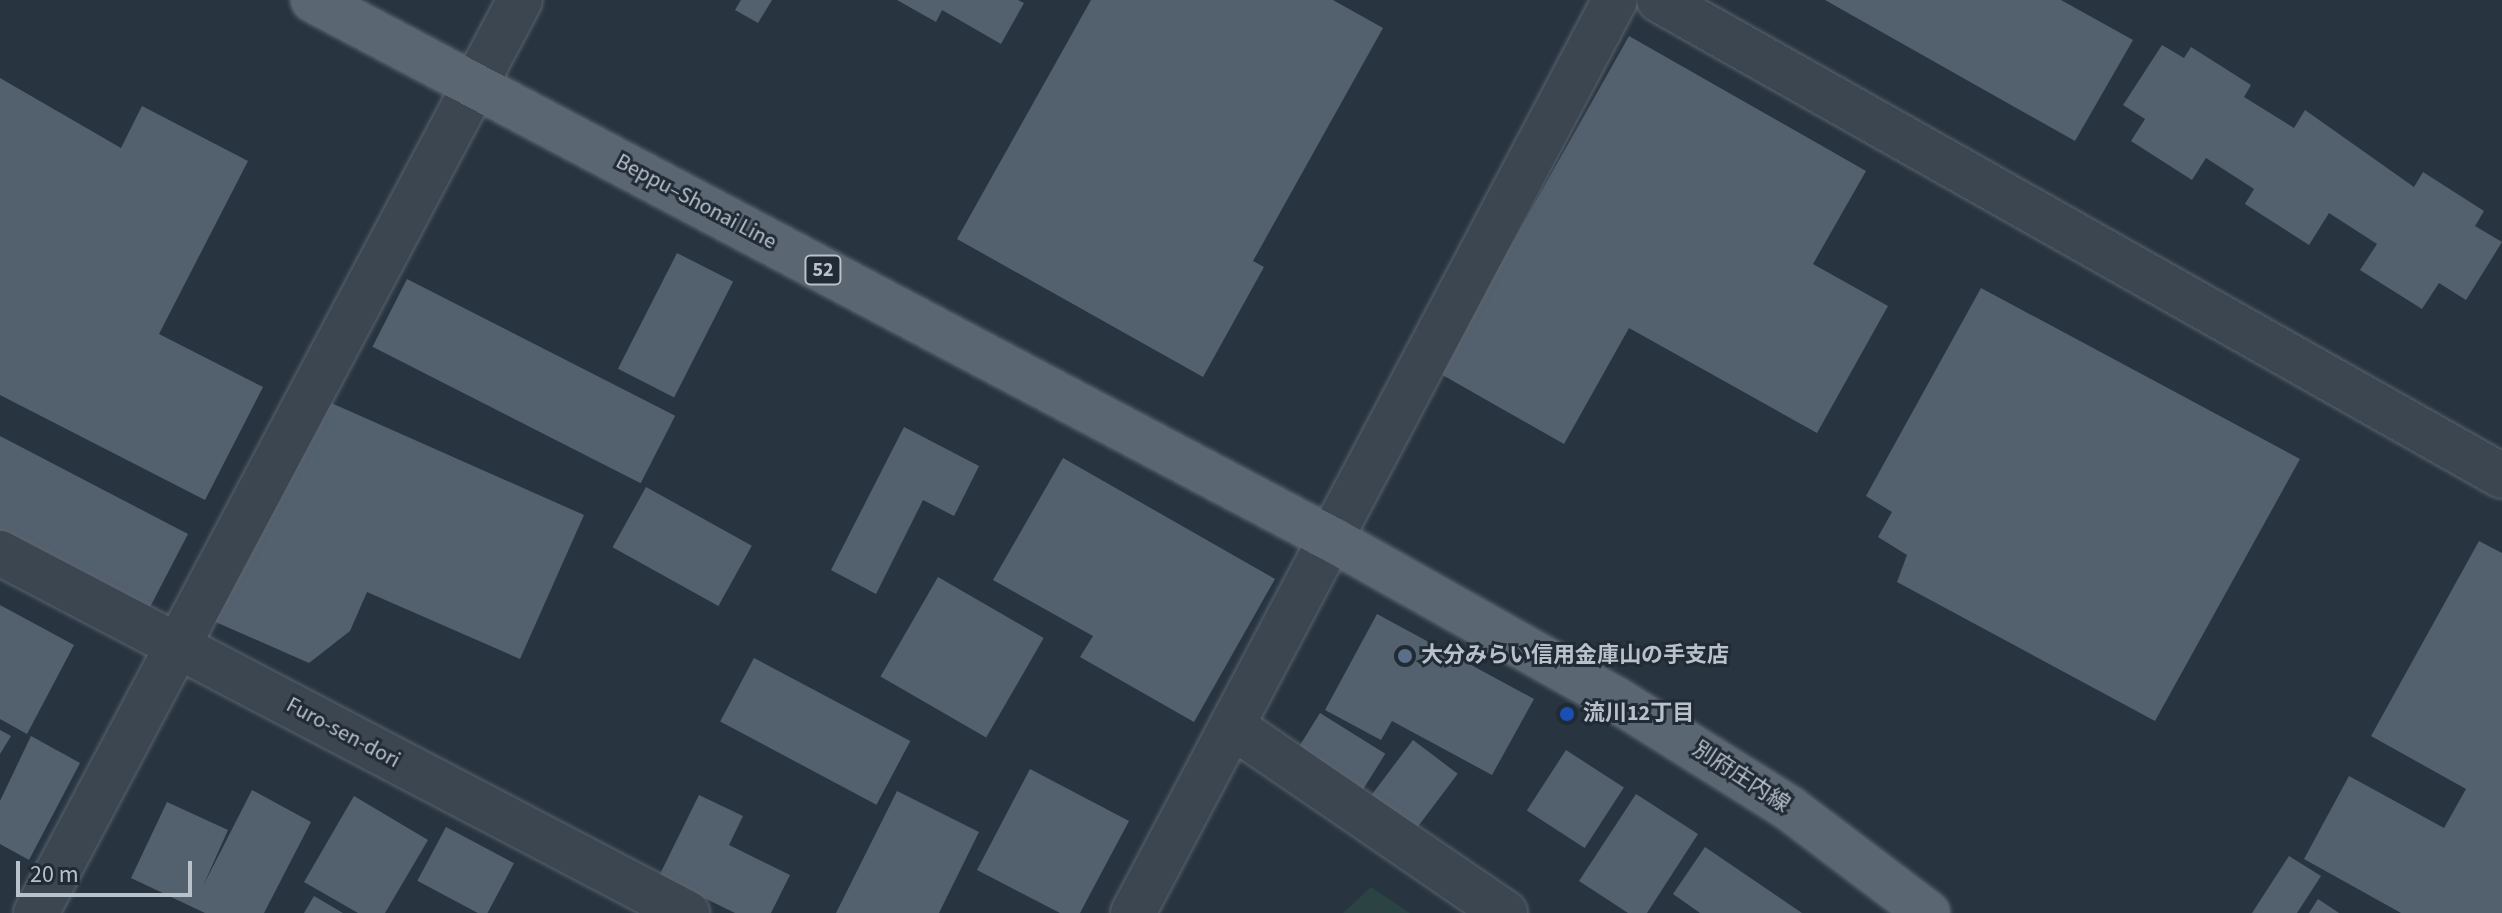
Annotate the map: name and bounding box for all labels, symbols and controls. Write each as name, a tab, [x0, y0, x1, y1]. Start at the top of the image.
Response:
street label: Beppu–Shonai Line	[611, 149, 781, 255]
road number: 52	[803, 254, 843, 286]
place label: 大分みらい信用金庫山の手支店	[1421, 643, 1729, 669]
marker: 大分みらい信用金庫山の手支店	[1396, 647, 1414, 665]
street label: Furo-sen-dori	[282, 692, 404, 774]
place label: 流川12丁目	[1583, 701, 1694, 727]
marker: 流川12丁目	[1558, 705, 1576, 723]
street label: 別府庄内線	[1688, 736, 1794, 818]
scale bar	[20, 845, 196, 895]
text: 20 m	[30, 857, 79, 892]

